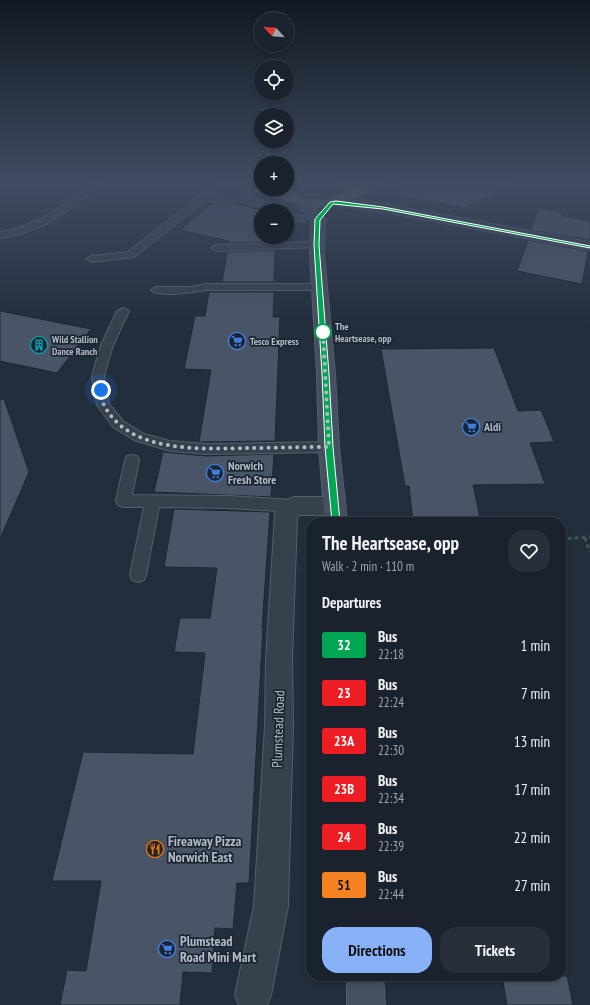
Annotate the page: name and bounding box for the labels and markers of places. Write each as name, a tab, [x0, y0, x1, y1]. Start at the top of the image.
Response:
place label: The Heartsease, opp	[335, 320, 392, 345]
marker: The Heartsease, opp	[314, 323, 332, 341]
supermarket icon: Tesco Express	[227, 331, 247, 351]
place label: Wild Stallion Dance Ranch	[51, 333, 98, 358]
building icon: Wild Stallion Dance Ranch	[29, 335, 49, 355]
place label: Tesco Express	[250, 335, 299, 348]
supermarket icon: Aldi	[461, 417, 481, 437]
place label: Aldi	[483, 419, 501, 434]
place label: Norwich Fresh Store	[228, 458, 276, 487]
supermarket icon: Norwich Fresh Store	[205, 463, 225, 483]
place label: Fireaway Pizza Norwich East	[168, 832, 242, 866]
restaurant icon: Fireaway Pizza Norwich East	[145, 839, 165, 859]
place label: Plumstead Road Mini Mart	[180, 932, 256, 966]
supermarket icon: Plumstead Road Mini Mart	[157, 939, 177, 959]

